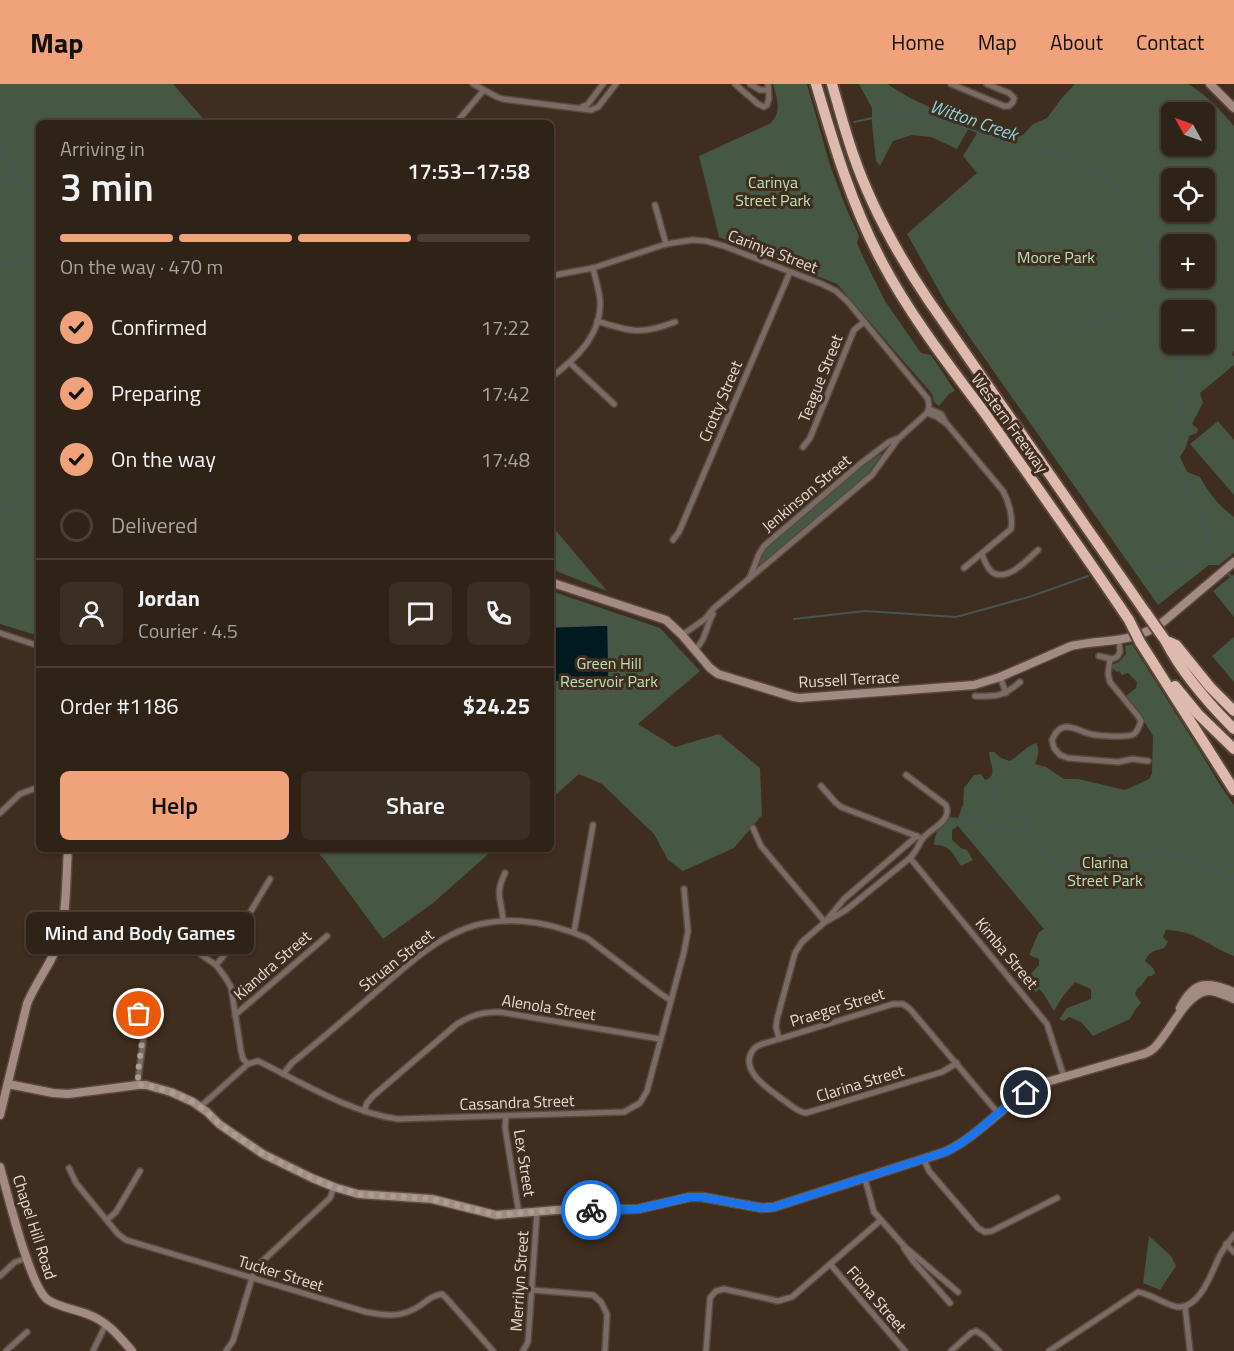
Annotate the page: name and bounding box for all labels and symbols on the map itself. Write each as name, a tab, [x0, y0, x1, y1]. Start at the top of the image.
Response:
water label: Witton Creek	[927, 92, 1023, 148]
north arrow	[1161, 102, 1215, 156]
park label: Carinya Street Park	[735, 170, 811, 212]
street label: Carinya Street	[725, 223, 822, 279]
park label: Moore Park	[1017, 245, 1095, 269]
street label: Teague Street	[792, 330, 849, 425]
street label: Crotty Street	[692, 356, 748, 445]
street label: Western Freeway	[966, 368, 1055, 478]
street label: Jenkinson Street	[756, 448, 856, 538]
park label: Green Hill Reservoir Park	[560, 651, 658, 693]
street label: Russell Terrace	[798, 664, 900, 694]
park label: Clarina Street Park	[1067, 850, 1143, 892]
callout: Mind and Body Games	[25, 912, 253, 954]
street label: Kimba Street	[970, 912, 1044, 994]
street label: Struan Street	[353, 923, 439, 997]
street label: Kiandra Street	[228, 924, 316, 1006]
street label: Praeger Street	[787, 981, 888, 1033]
pin	[113, 988, 164, 1039]
street label: Alenola Street	[500, 988, 598, 1026]
street label: Clarina Street	[813, 1058, 907, 1108]
pin	[1000, 1067, 1051, 1118]
street label: Cassandra Street	[459, 1088, 575, 1116]
street label: Lex Street	[508, 1128, 542, 1199]
street label: Chapel Hill Road	[7, 1172, 63, 1282]
courier	[561, 1180, 621, 1240]
street label: Merrilyn Street	[504, 1230, 535, 1332]
street label: Tucker Street	[235, 1249, 327, 1298]
street label: Fiona Street	[841, 1260, 913, 1338]

